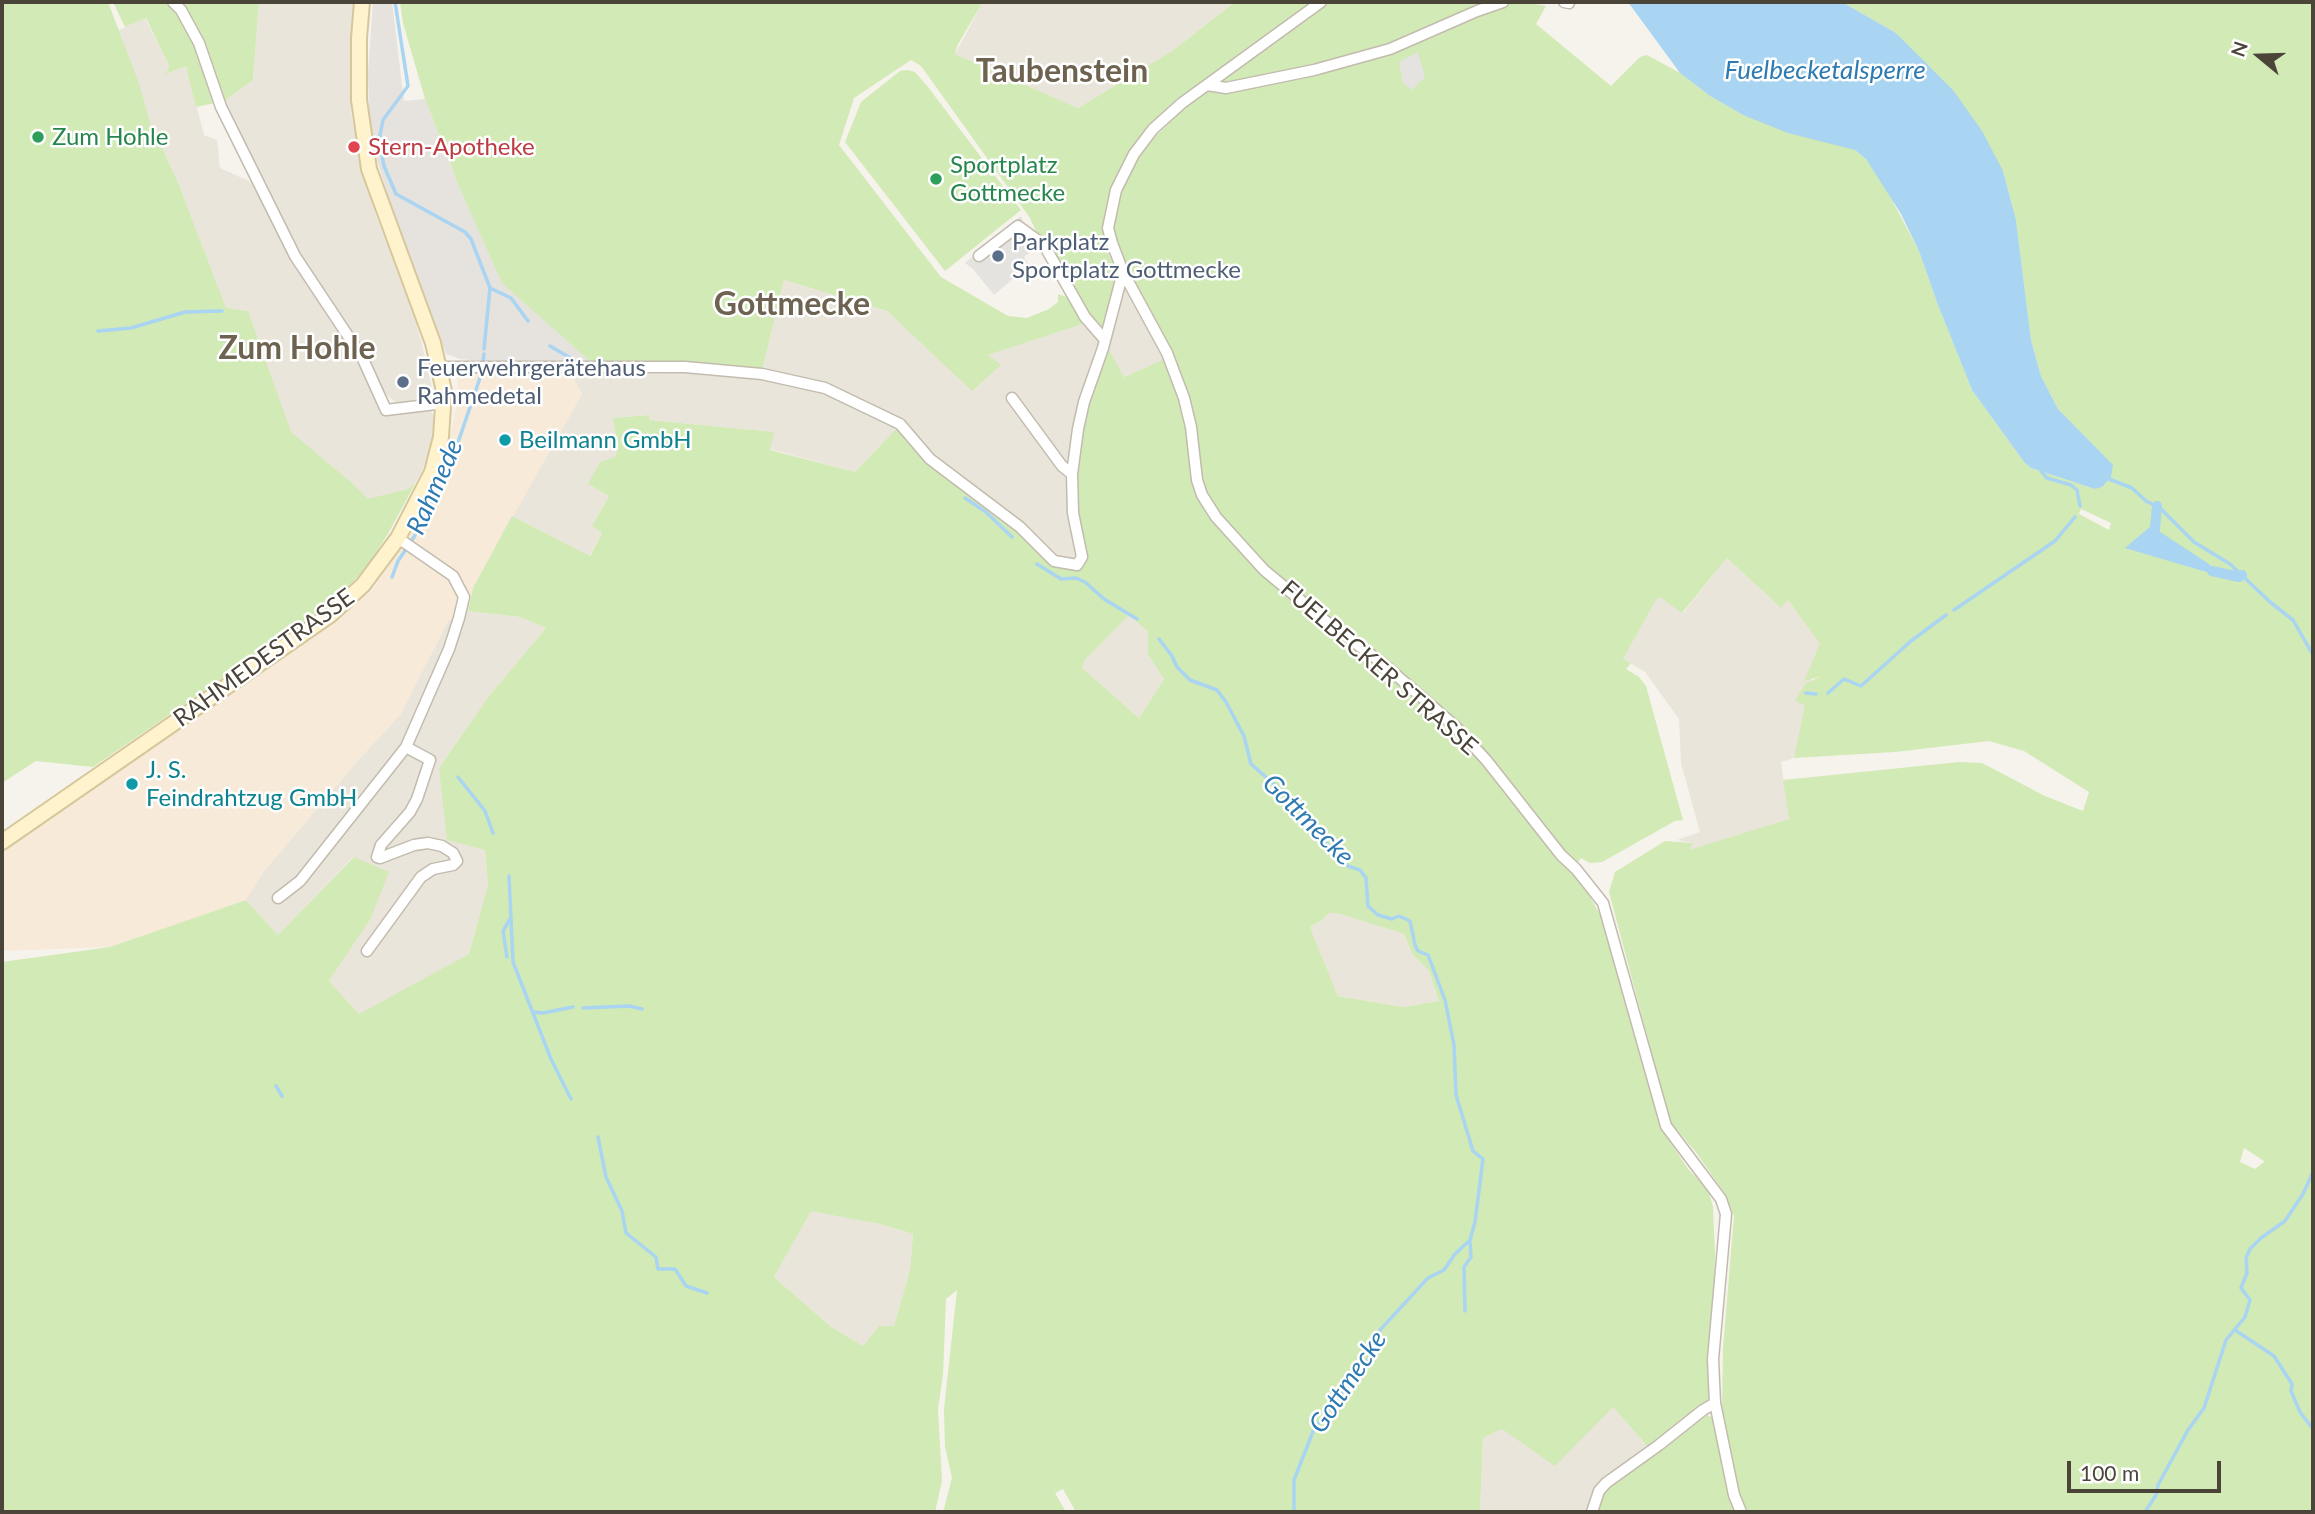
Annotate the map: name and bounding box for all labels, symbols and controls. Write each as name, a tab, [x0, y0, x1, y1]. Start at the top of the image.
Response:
north arrow	[2224, 21, 2294, 91]
text: N	[2225, 38, 2252, 60]
district label: Taubenstein	[976, 53, 1148, 91]
water label: Fuelbecketalsperre	[1724, 55, 1926, 87]
place label: Zum Hohle	[52, 123, 168, 151]
marker: Zum Hohle	[30, 129, 46, 145]
place label: Stern-Apotheke	[368, 133, 535, 161]
marker: Stern-Apotheke	[346, 139, 362, 155]
place label: Sportplatz Gottmecke	[950, 151, 1065, 207]
marker: Sportplatz Gottmecke	[928, 171, 944, 187]
place label: Parkplatz Sportplatz Gottmecke	[1012, 228, 1241, 284]
marker: Parkplatz Sportplatz Gottmecke	[990, 248, 1006, 264]
district label: Gottmecke	[714, 286, 870, 324]
district label: Zum Hohle	[219, 330, 375, 368]
place label: Feuerwehrgerätehaus Rahmedetal	[417, 354, 646, 410]
marker: Feuerwehrgerätehaus Rahmedetal	[395, 374, 411, 390]
place label: Beilmann GmbH	[519, 426, 692, 454]
marker: Beilmann GmbH	[497, 432, 513, 448]
water label: Rahmede	[400, 435, 470, 539]
street label: FUELBECKER STRASSE	[1275, 575, 1483, 761]
street label: RAHMEDESTRASSE	[168, 583, 360, 733]
place label: J. S. Feindrahtzug GmbH	[146, 756, 357, 812]
water label: Gottmecke	[1256, 768, 1360, 872]
marker: J. S. Feindrahtzug GmbH	[124, 776, 140, 792]
water label: Gottmecke	[1302, 1325, 1394, 1439]
scale bar	[2070, 1448, 2224, 1492]
text: 100 m	[2080, 1460, 2139, 1485]

